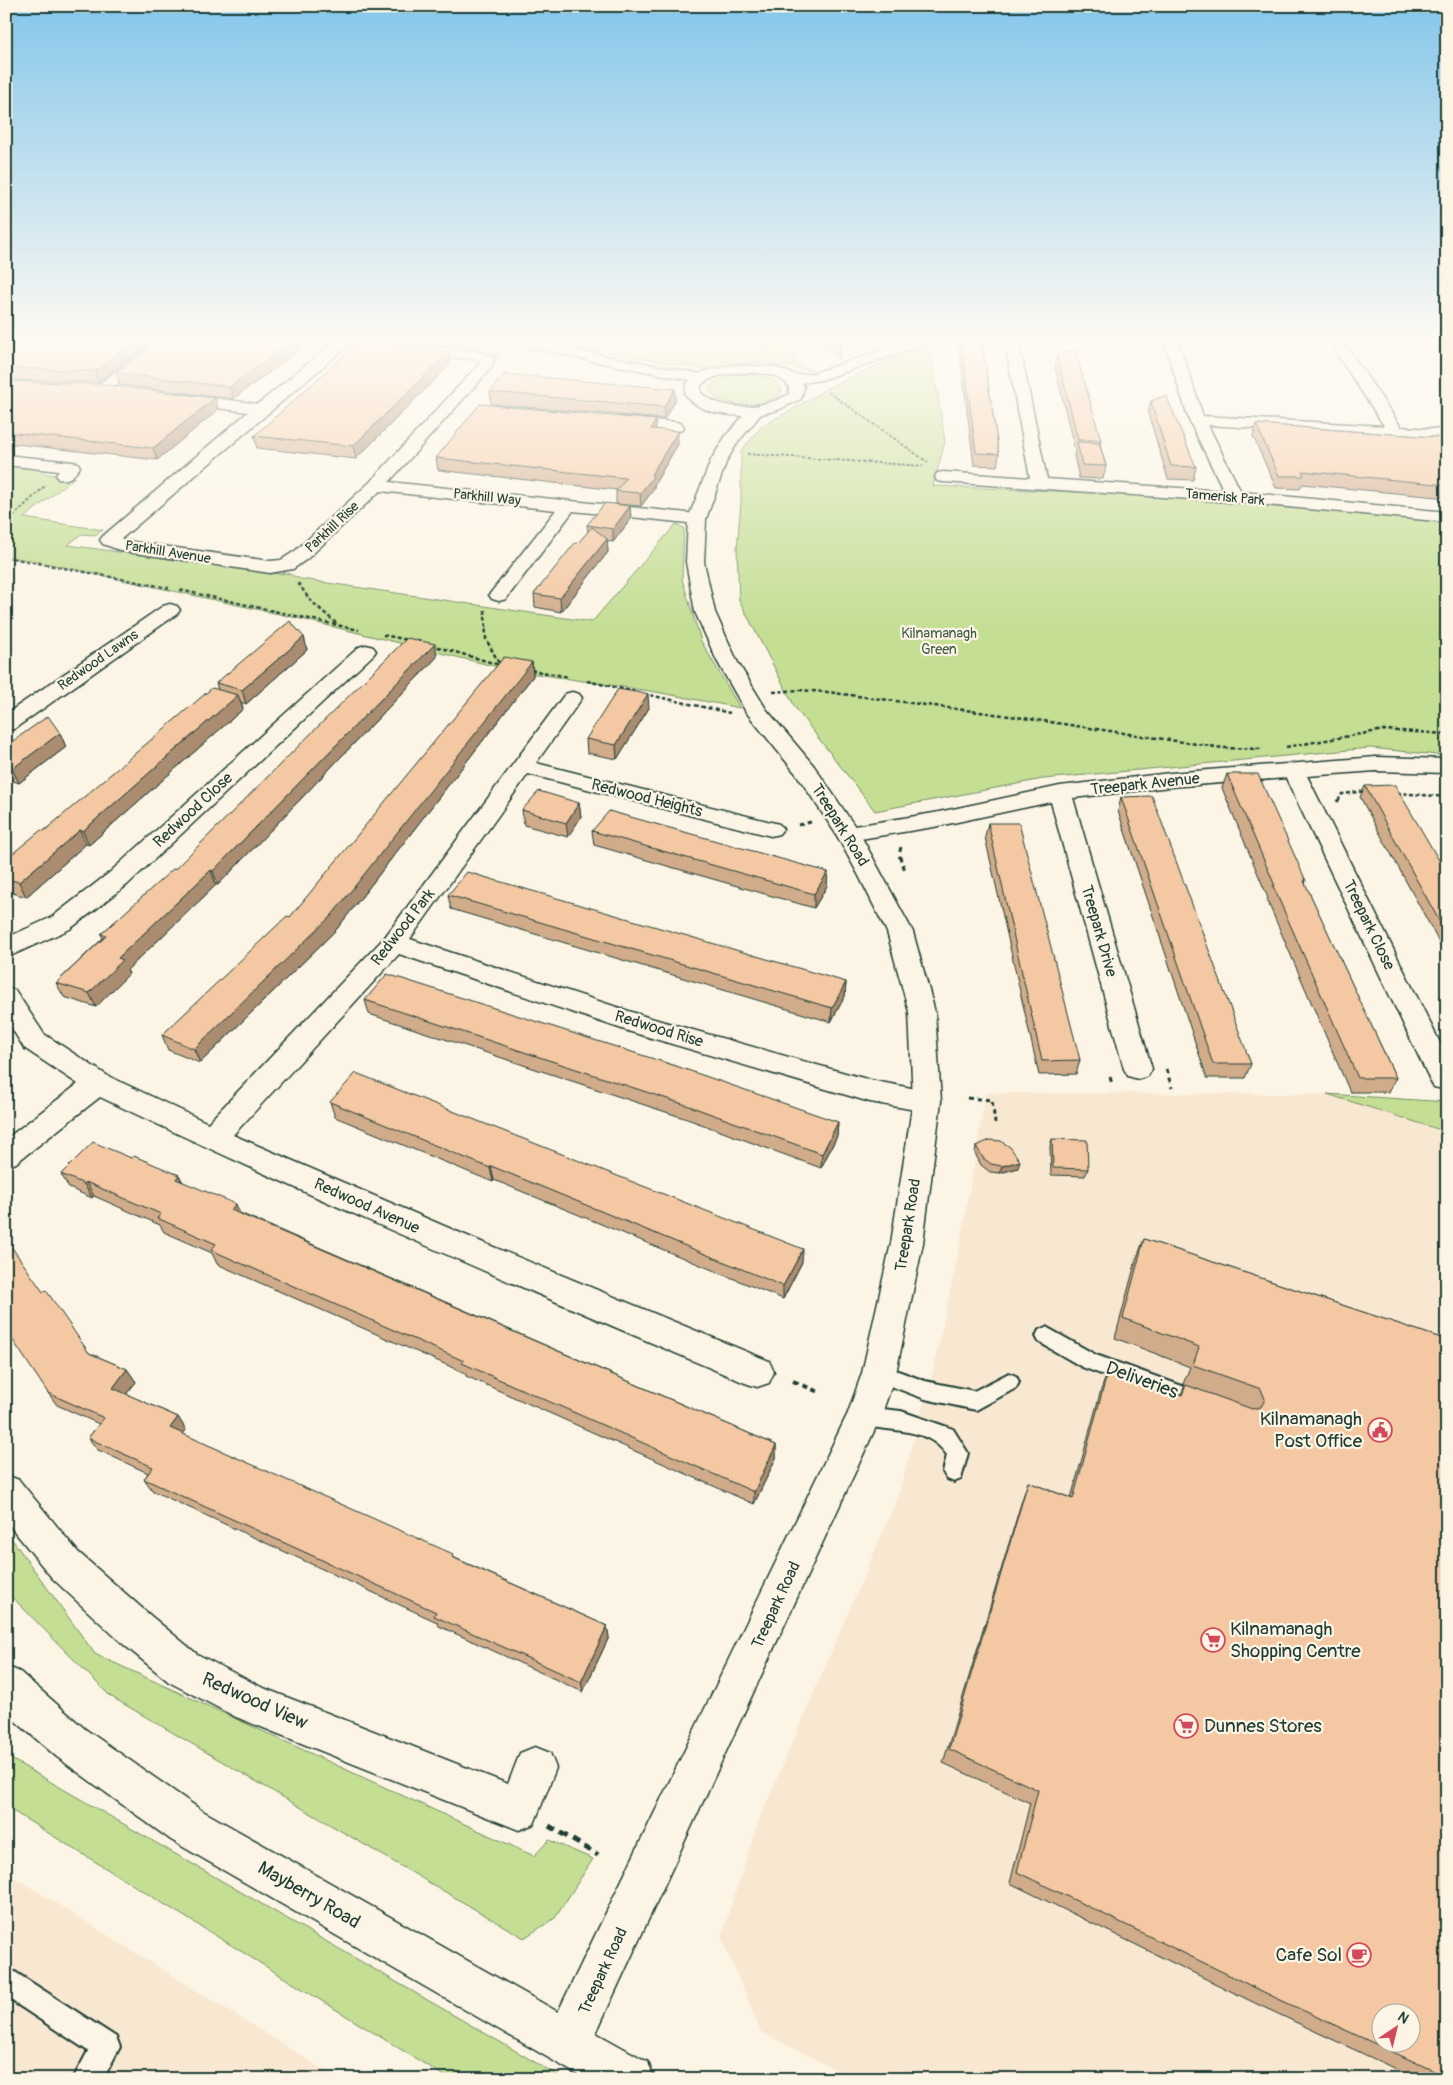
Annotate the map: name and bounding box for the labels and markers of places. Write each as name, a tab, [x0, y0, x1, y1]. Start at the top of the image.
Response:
place label: Kilnamanagh Post Office	[1260, 1407, 1363, 1453]
public building icon: Kilnamanagh Post Office	[1367, 1417, 1393, 1443]
place label: Kilnamanagh Shopping Centre	[1230, 1617, 1361, 1663]
supermarket icon: Kilnamanagh Shopping Centre	[1200, 1627, 1226, 1653]
supermarket icon: Dunnes Stores	[1173, 1713, 1199, 1739]
place label: Dunnes Stores	[1204, 1714, 1322, 1738]
cafe icon: Cafe Sol	[1346, 1942, 1372, 1968]
place label: Cafe Sol	[1276, 1943, 1342, 1967]

